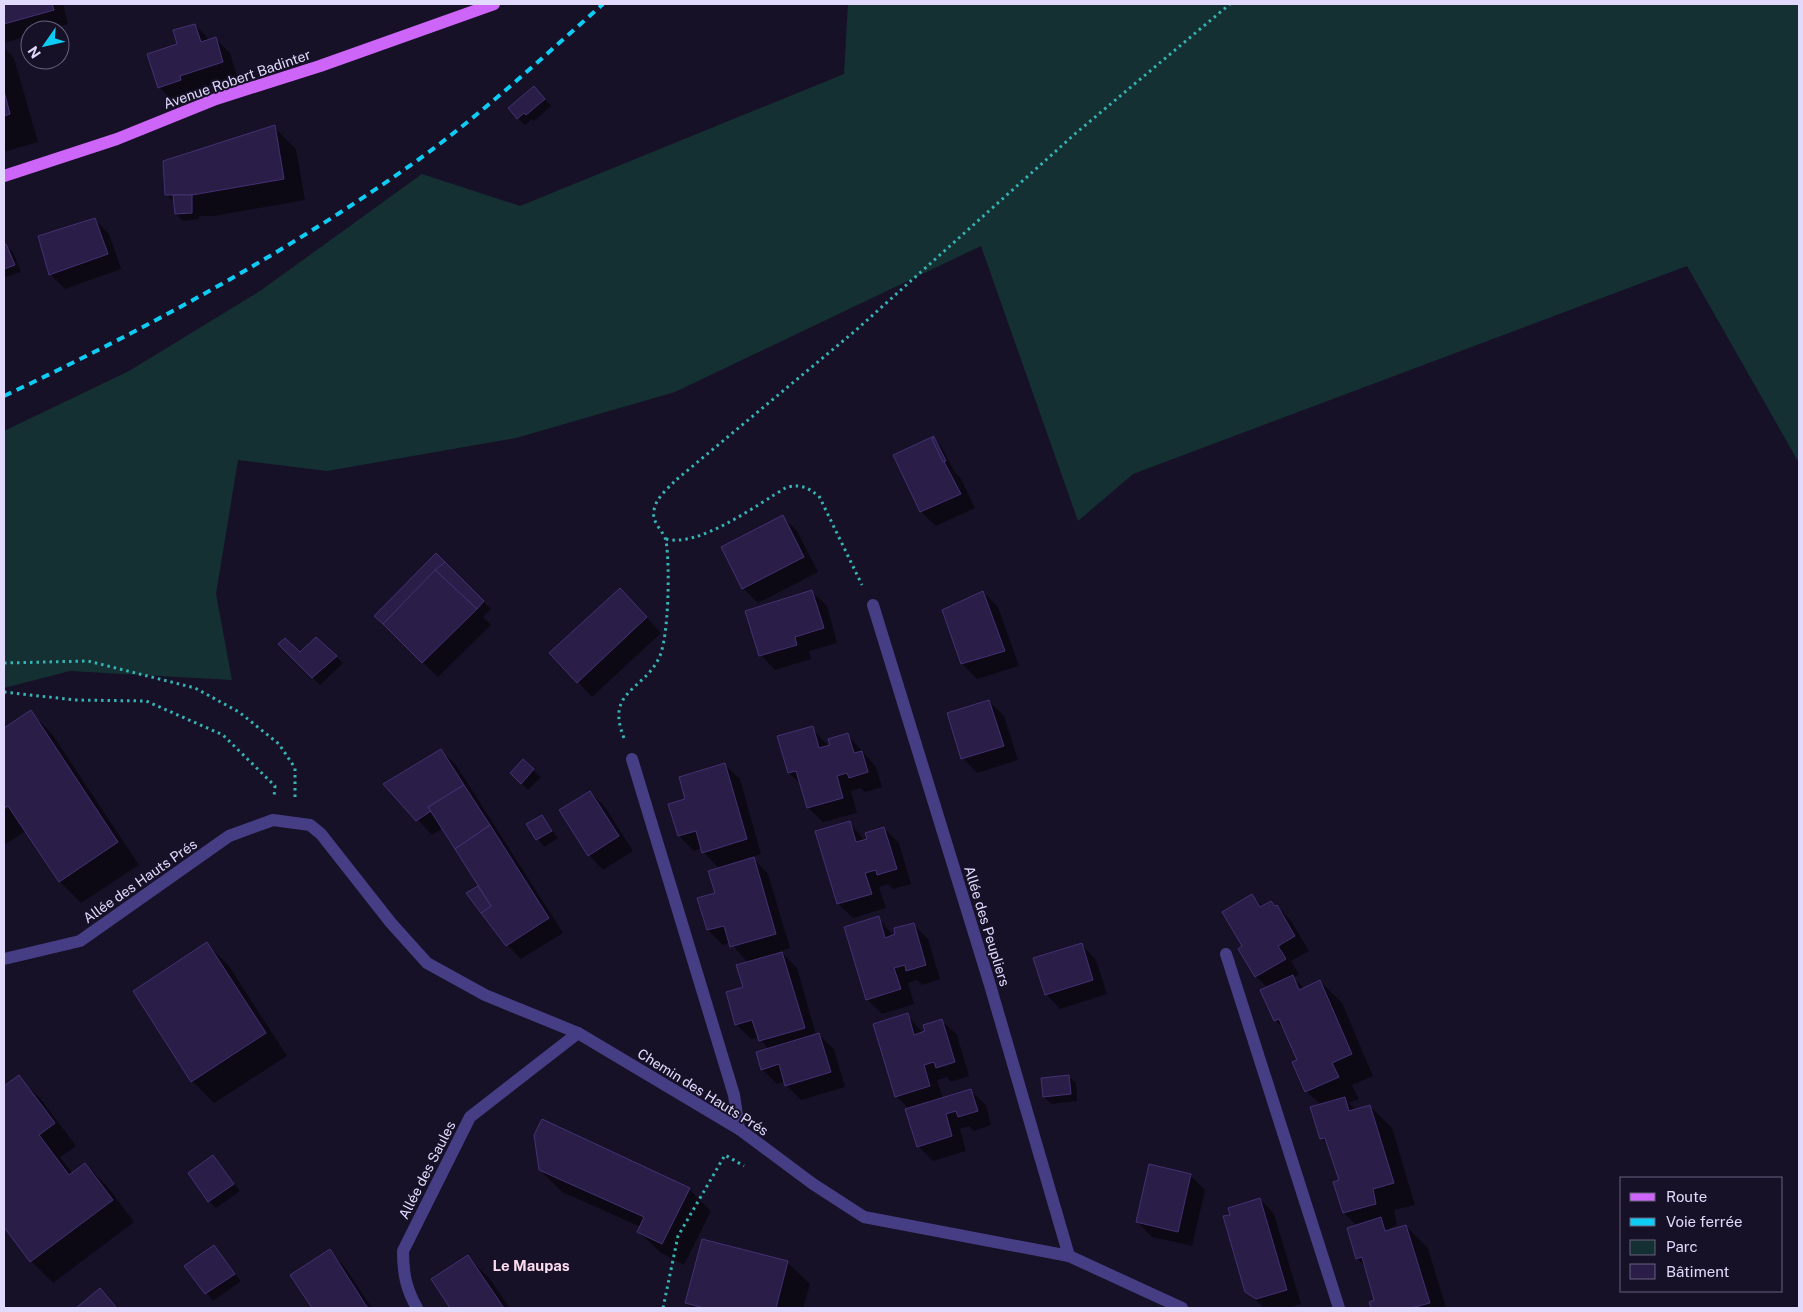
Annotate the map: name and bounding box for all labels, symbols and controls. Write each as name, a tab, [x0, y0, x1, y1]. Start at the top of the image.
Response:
north arrow	[20, 20, 70, 70]
text: N	[25, 43, 44, 61]
street label: Avenue Robert Badinter	[161, 46, 313, 112]
street label: Allée des Hauts Prés	[80, 836, 200, 926]
street label: Allée des Peupliers	[961, 864, 1013, 988]
street label: Chemin des Hauts Prés	[635, 1045, 771, 1139]
street label: Allée des Saules	[395, 1118, 459, 1222]
legend	[1620, 1177, 1783, 1292]
text: Route	[1666, 1188, 1707, 1205]
text: Voie ferrée	[1666, 1213, 1743, 1230]
text: Parc	[1666, 1238, 1698, 1255]
district label: Le Maupas	[492, 1257, 570, 1274]
text: Bâtiment	[1666, 1263, 1729, 1280]

